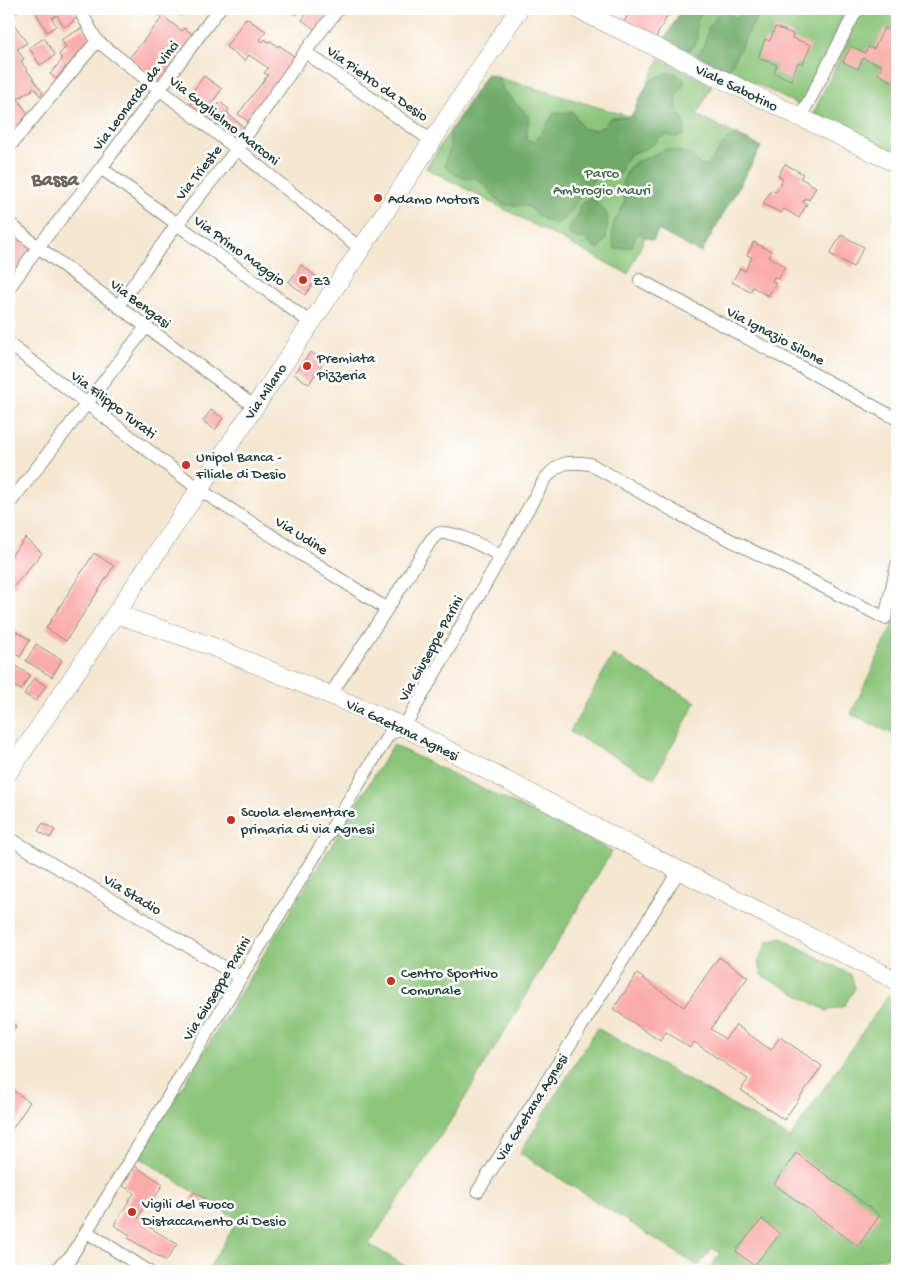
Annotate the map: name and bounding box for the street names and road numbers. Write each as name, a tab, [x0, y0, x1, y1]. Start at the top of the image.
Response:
street label: Via Leonardo da Vinci	[89, 38, 184, 156]
street label: Via Pietro da Desio	[322, 42, 431, 127]
street label: Viale Sabotino	[691, 61, 781, 117]
street label: Via Guglielmo Marconi	[164, 72, 283, 170]
street label: Via Trieste	[172, 142, 227, 205]
street label: Via Primo Maggio	[189, 212, 288, 291]
street label: Via Bengasi	[105, 275, 174, 333]
street label: Via Ignazio Silone	[722, 303, 827, 370]
street label: Via Milano	[241, 361, 292, 424]
street label: Via Filippo Turati	[65, 367, 159, 444]
street label: Via Udine	[270, 513, 331, 560]
street label: Via Giuseppe Parini	[395, 593, 468, 706]
street label: Via Gaetana Agnesi	[342, 695, 462, 766]
street label: Via Stadio	[99, 871, 165, 920]
street label: Via Giuseppe Parini	[179, 934, 256, 1045]
street label: Via Gaetana Agnesi	[492, 1051, 573, 1166]

